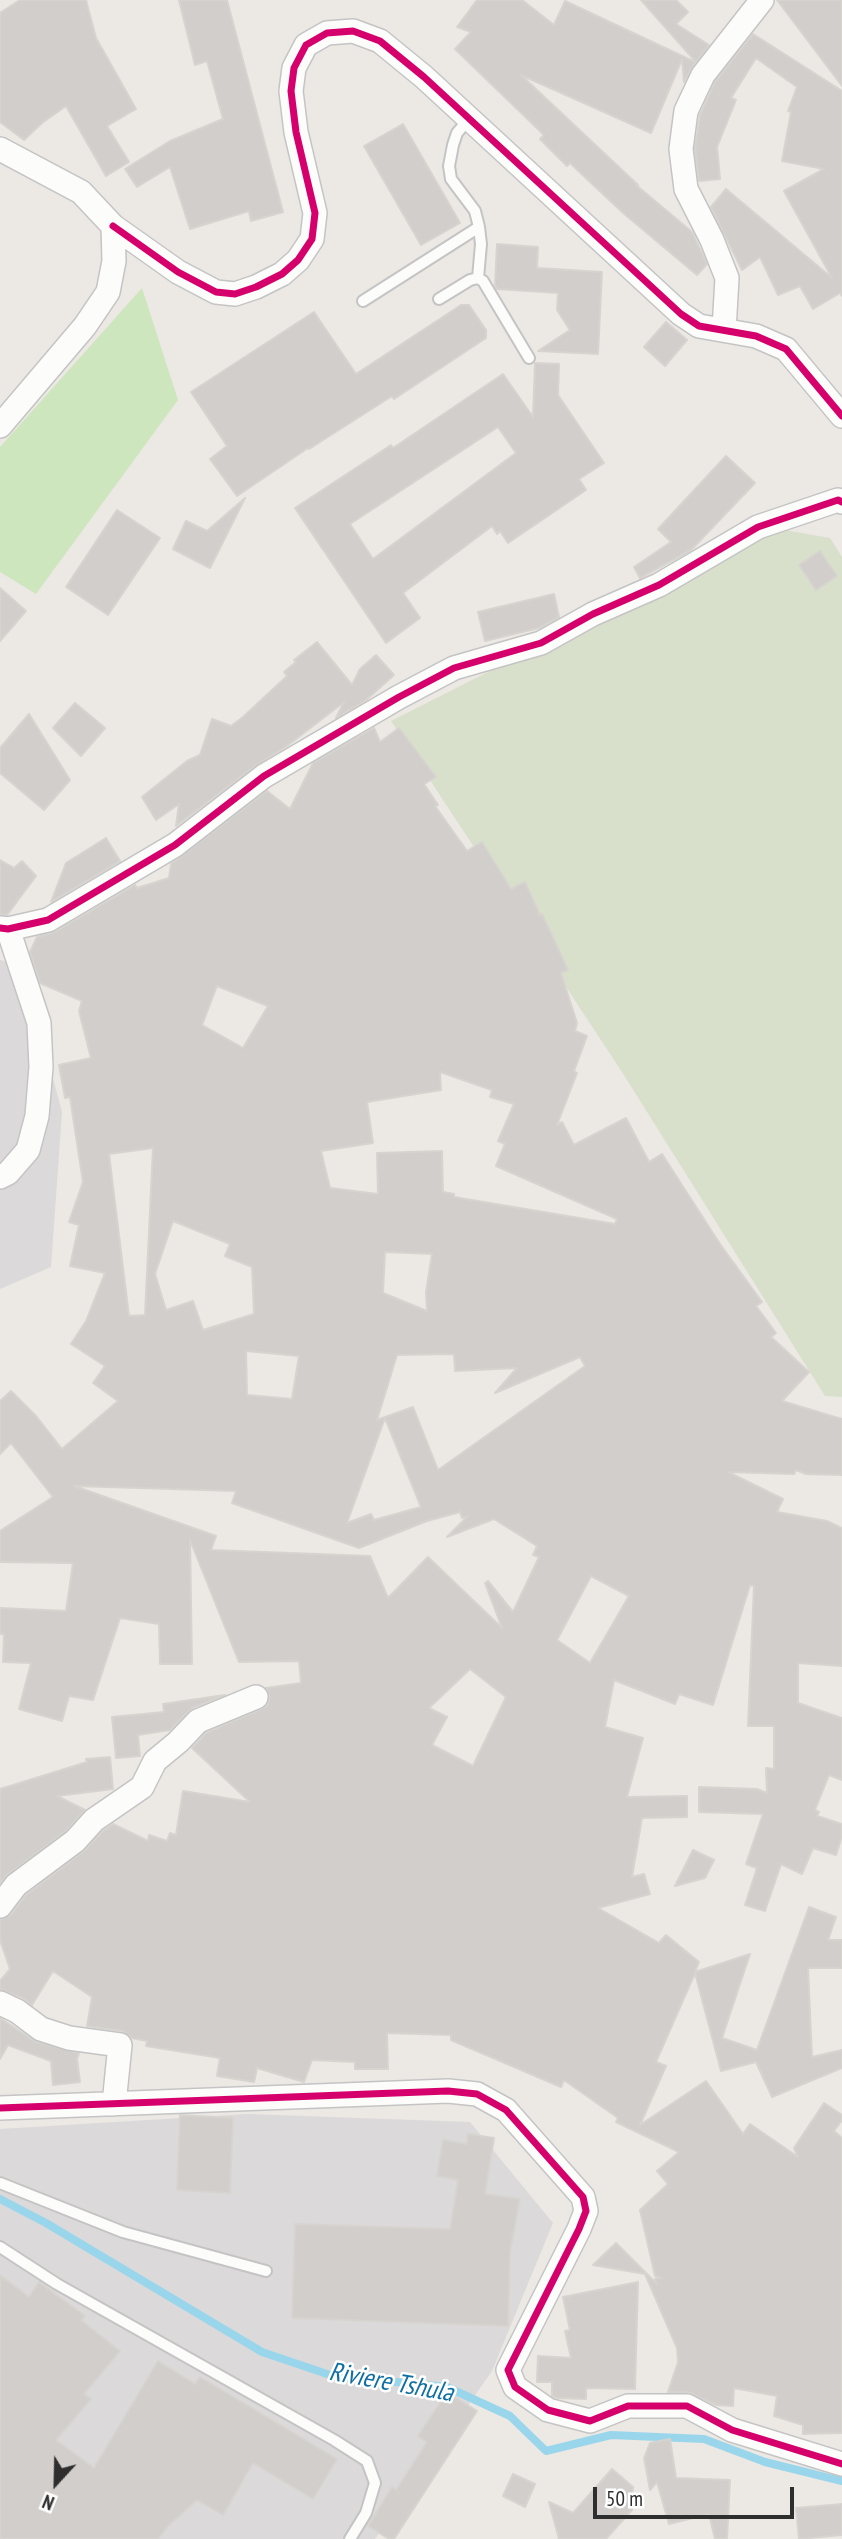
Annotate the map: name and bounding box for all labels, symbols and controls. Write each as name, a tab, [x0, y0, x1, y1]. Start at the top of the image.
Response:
water label: Riviere Tshula	[327, 2357, 455, 2409]
north arrow	[21, 2448, 91, 2518]
scale bar	[597, 2472, 798, 2516]
text: 50 m	[606, 2485, 643, 2512]
text: N	[39, 2489, 57, 2516]

